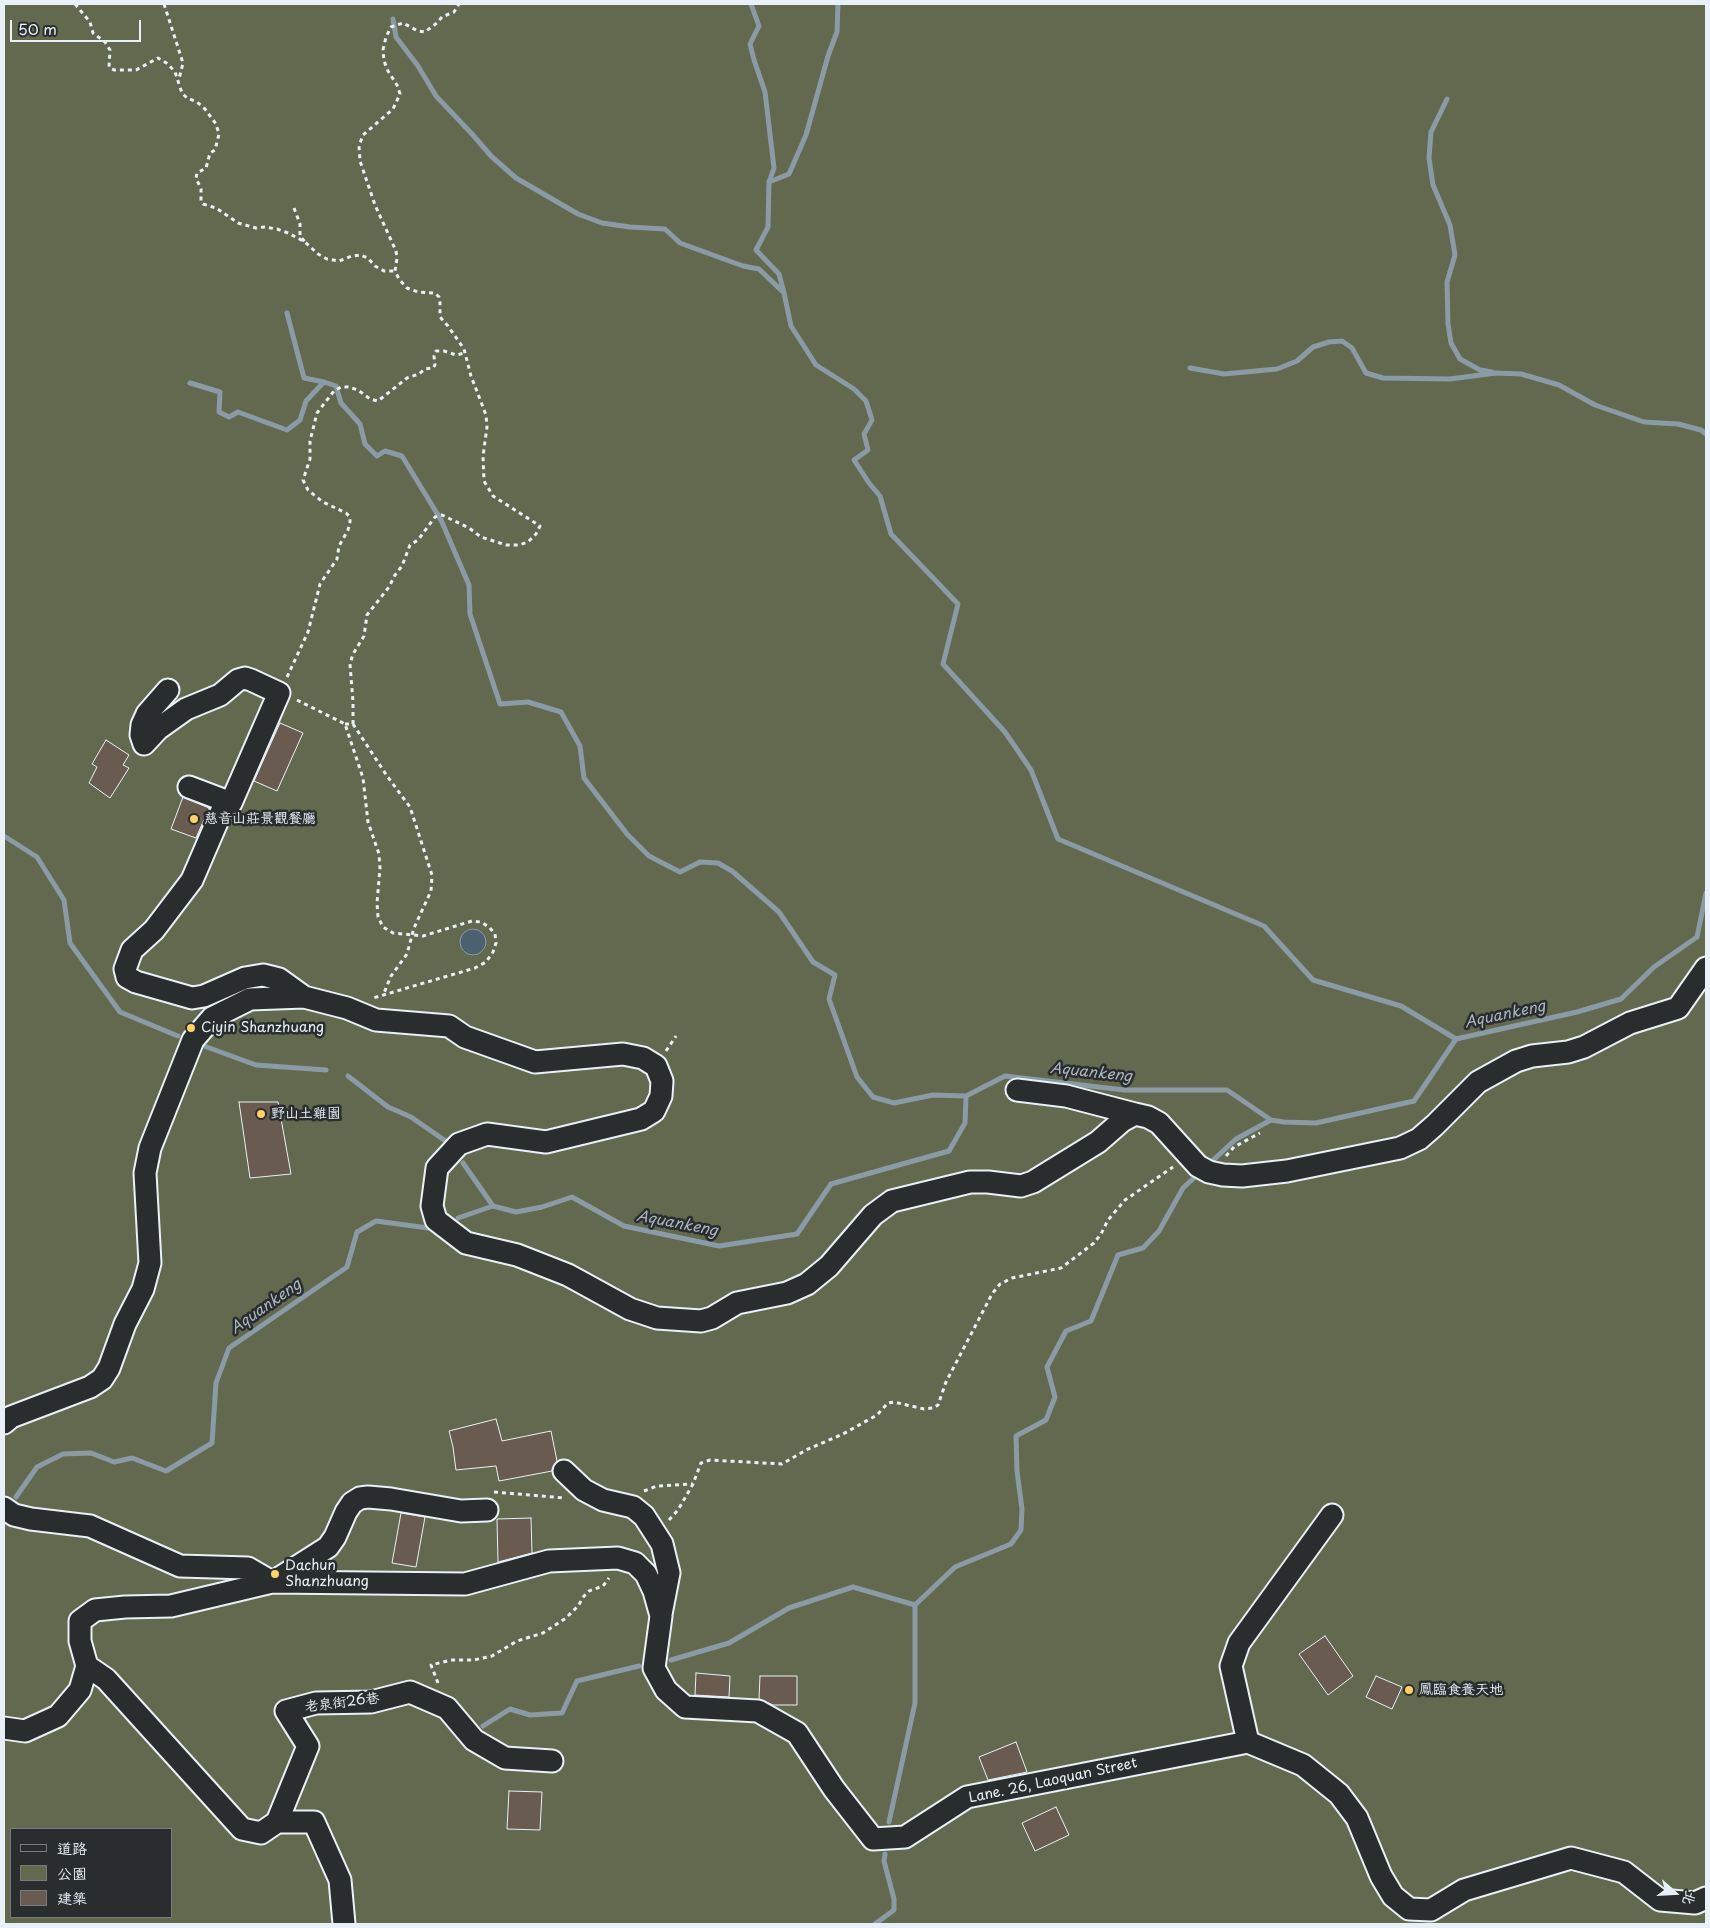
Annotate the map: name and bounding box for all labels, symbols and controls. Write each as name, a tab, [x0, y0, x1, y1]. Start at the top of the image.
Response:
scale bar	[12, 10, 144, 42]
text: 50 m	[18, 17, 57, 40]
place label: 慈音山莊景觀餐廳	[204, 811, 316, 827]
marker: 慈音山莊景觀餐廳	[188, 813, 200, 825]
water label: Aquankeng	[1463, 998, 1547, 1032]
place label: Ciyin Shanzhuang	[201, 1020, 324, 1036]
marker: Ciyin Shanzhuang	[185, 1022, 197, 1034]
water label: Aquankeng	[1049, 1060, 1133, 1086]
place label: 野山土雞園	[271, 1106, 341, 1122]
marker: 野山土雞園	[255, 1108, 267, 1120]
water label: Aquankeng	[635, 1207, 719, 1241]
water label: Aquankeng	[227, 1276, 305, 1338]
place label: Dachun Shanzhuang	[285, 1558, 369, 1590]
marker: Dachun Shanzhuang	[269, 1568, 281, 1580]
place label: 鳳臨食養天地	[1419, 1682, 1503, 1698]
marker: 鳳臨食養天地	[1403, 1684, 1415, 1696]
street label: 老泉街26巷	[304, 1690, 380, 1716]
street label: Lane. 26, Laoquan Street	[967, 1755, 1139, 1807]
legend	[10, 1828, 172, 1918]
text: 道路	[57, 1836, 87, 1859]
text: 公園	[57, 1861, 87, 1884]
north arrow	[1650, 1868, 1700, 1918]
text: 建築	[57, 1886, 87, 1909]
text: 北	[1677, 1888, 1702, 1908]

